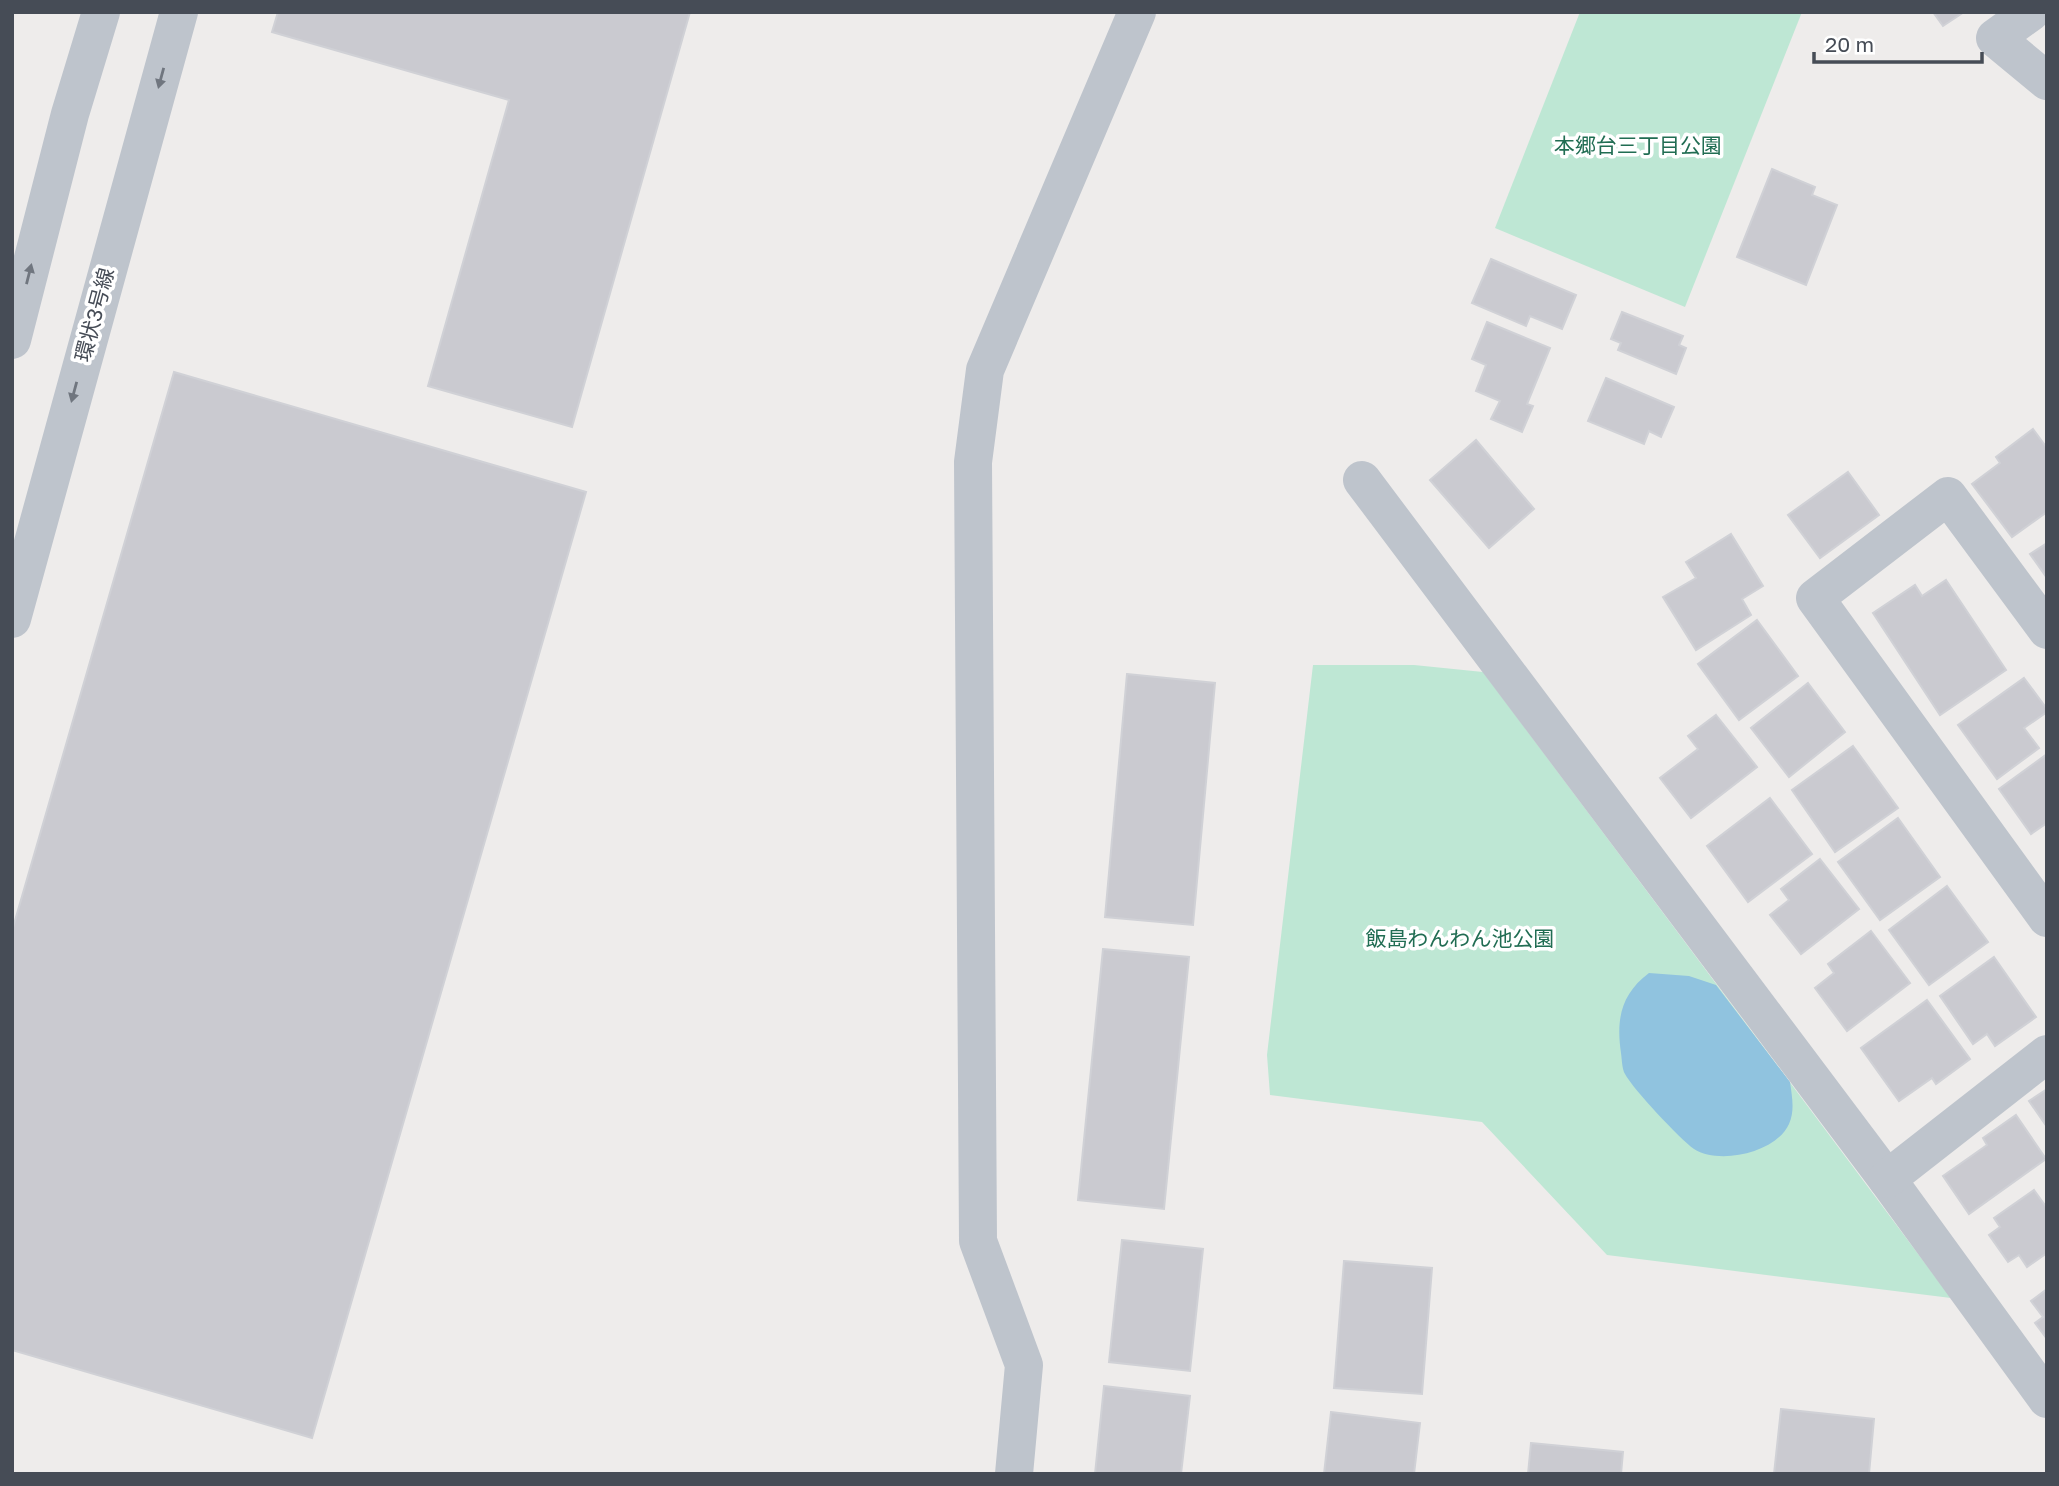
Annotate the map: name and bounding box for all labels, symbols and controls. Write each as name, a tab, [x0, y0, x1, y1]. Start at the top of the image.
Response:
scale bar	[1814, 21, 1982, 65]
text: 20 m	[1825, 31, 1874, 57]
one-way arrow	[155, 68, 165, 89]
park label: 本郷台三丁目公園	[1554, 132, 1722, 158]
one-way arrow	[24, 263, 35, 285]
street label: 環状3号線	[69, 265, 119, 365]
one-way arrow	[69, 382, 79, 403]
park label: 飯島わんわん池公園	[1366, 925, 1555, 951]

